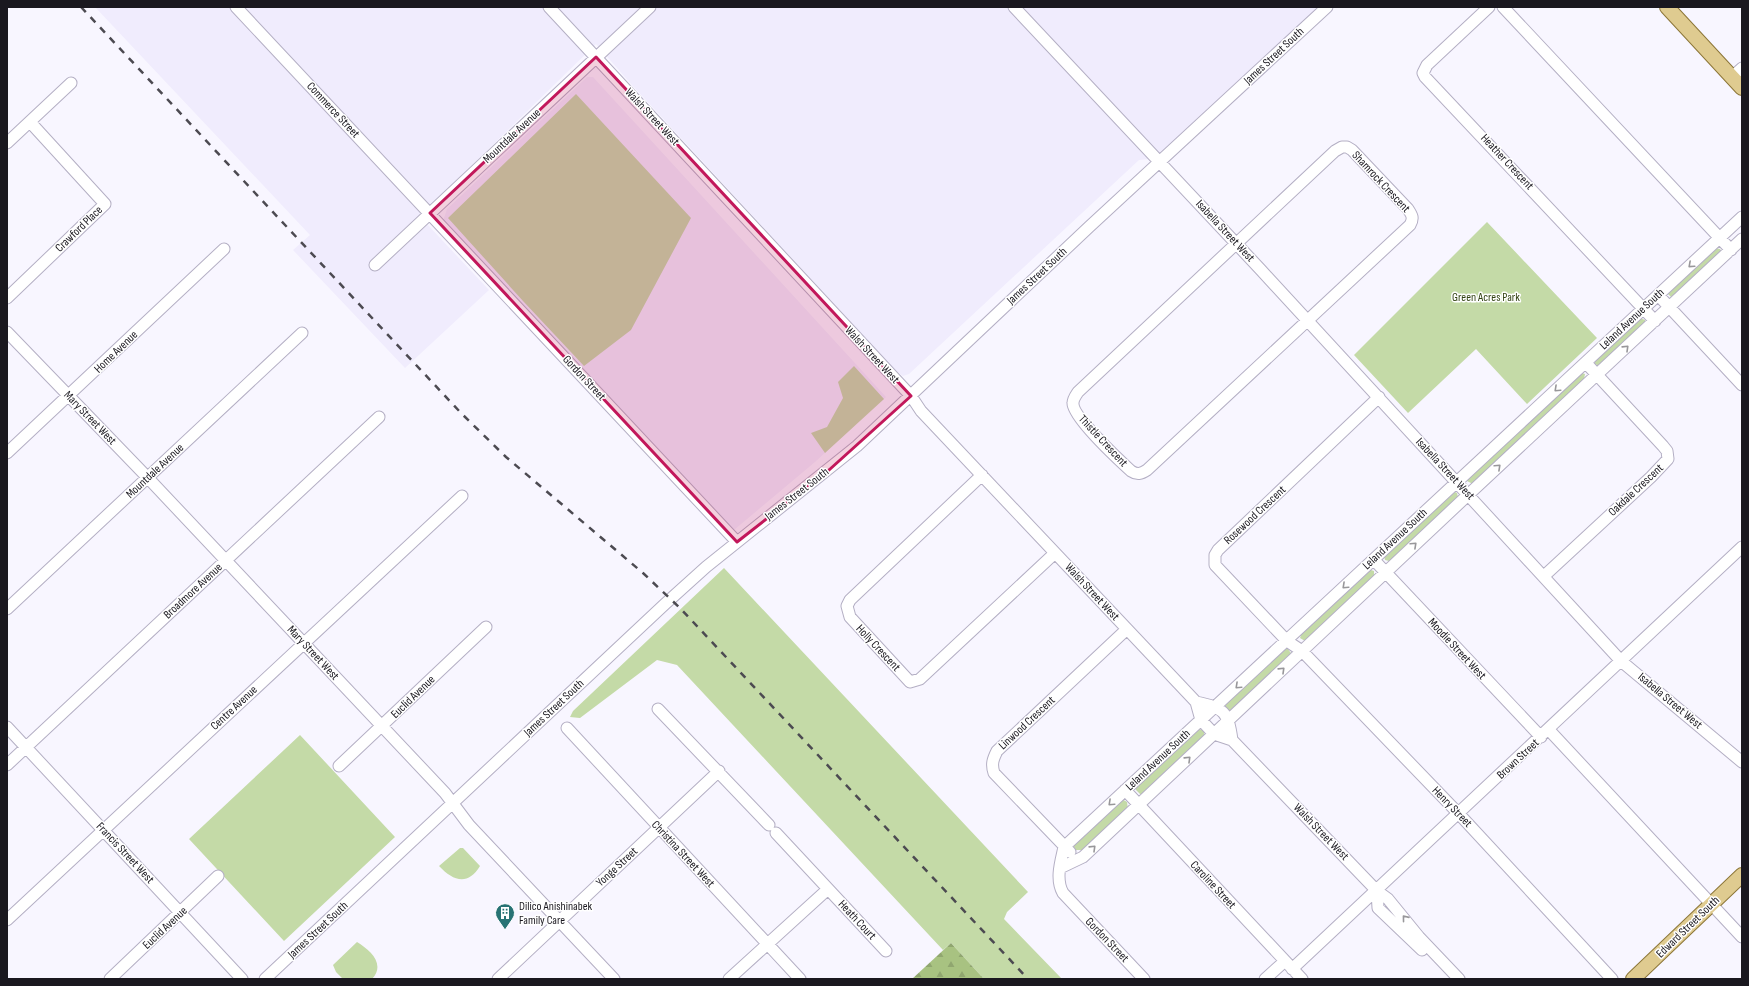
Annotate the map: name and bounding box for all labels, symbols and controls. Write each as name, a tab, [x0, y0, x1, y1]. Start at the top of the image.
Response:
street label: James Street South	[1240, 24, 1307, 88]
street label: Commerce Street	[303, 79, 363, 141]
street label: Walsh Street West	[622, 85, 683, 149]
street label: Mountdale Avenue	[480, 105, 544, 167]
street label: Heather Crescent	[1477, 131, 1537, 193]
street label: Shamrock Crescent	[1349, 148, 1414, 216]
street label: Isabella Street West	[1192, 197, 1258, 266]
street label: Crawford Place	[52, 203, 106, 255]
street label: James Street South	[1003, 244, 1070, 308]
one-way arrow	[1688, 260, 1696, 267]
street label: Leland Avenue South	[1596, 285, 1668, 353]
park label: Green Acres Park	[1452, 290, 1520, 305]
street label: Walsh Street West	[842, 323, 903, 387]
street label: Home Avenue	[91, 327, 141, 376]
one-way arrow	[1621, 346, 1629, 353]
street label: Gordon Street	[559, 352, 609, 404]
one-way arrow	[1554, 384, 1562, 392]
street label: Mary Street West	[60, 388, 120, 448]
street label: Thistle Crescent	[1075, 412, 1131, 470]
street label: Isabella Street West	[1412, 435, 1478, 504]
street label: Mountdale Avenue	[123, 440, 187, 502]
street label: Oakdale Crescent	[1605, 460, 1667, 519]
street label: James Street South	[761, 464, 832, 524]
one-way arrow	[1493, 465, 1500, 472]
street label: Rosewood Crescent	[1221, 482, 1289, 548]
street label: Leland Avenue South	[1359, 505, 1431, 573]
one-way arrow	[1409, 543, 1416, 550]
street label: Broadmore Avenue	[160, 560, 226, 622]
street label: Walsh Street West	[1062, 560, 1123, 624]
one-way arrow	[1342, 582, 1350, 589]
street label: Moodie Street West	[1425, 615, 1490, 683]
street label: Holly Crescent	[852, 621, 904, 675]
street label: Mary Street West	[284, 622, 342, 684]
one-way arrow	[1277, 667, 1285, 674]
street label: Isabella Street West	[1635, 670, 1706, 733]
street label: Euclid Avenue	[388, 672, 438, 722]
street label: James Street South	[520, 676, 587, 740]
one-way arrow	[1235, 681, 1243, 689]
street label: Centre Avenue	[207, 682, 261, 734]
street label: Linwood Crescent	[996, 693, 1059, 753]
street label: Leland Avenue South	[1122, 726, 1194, 794]
street label: Brown Street	[1494, 735, 1543, 782]
one-way arrow	[1183, 757, 1191, 764]
street label: Henry Street	[1429, 783, 1475, 831]
one-way arrow	[1108, 798, 1116, 805]
street label: Walsh Street West	[1290, 800, 1352, 864]
street label: Christina Street West	[648, 817, 718, 891]
street label: Francis Street West	[93, 819, 157, 887]
street label: Yonge Street	[593, 844, 641, 890]
one-way arrow	[1088, 845, 1096, 853]
street label: Caroline Street	[1187, 858, 1239, 912]
street label: Edward Street South	[1653, 893, 1723, 961]
street label: Heath Court	[835, 897, 879, 943]
street label: James Street South	[284, 898, 351, 962]
place label: Dilico Anishinabek Family Care	[519, 899, 592, 928]
building icon: Dilico Anishinabek Family Care	[494, 902, 516, 930]
street label: Euclid Avenue	[140, 903, 191, 952]
street label: Gordon Street	[1082, 914, 1132, 966]
one-way arrow	[1403, 916, 1410, 923]

